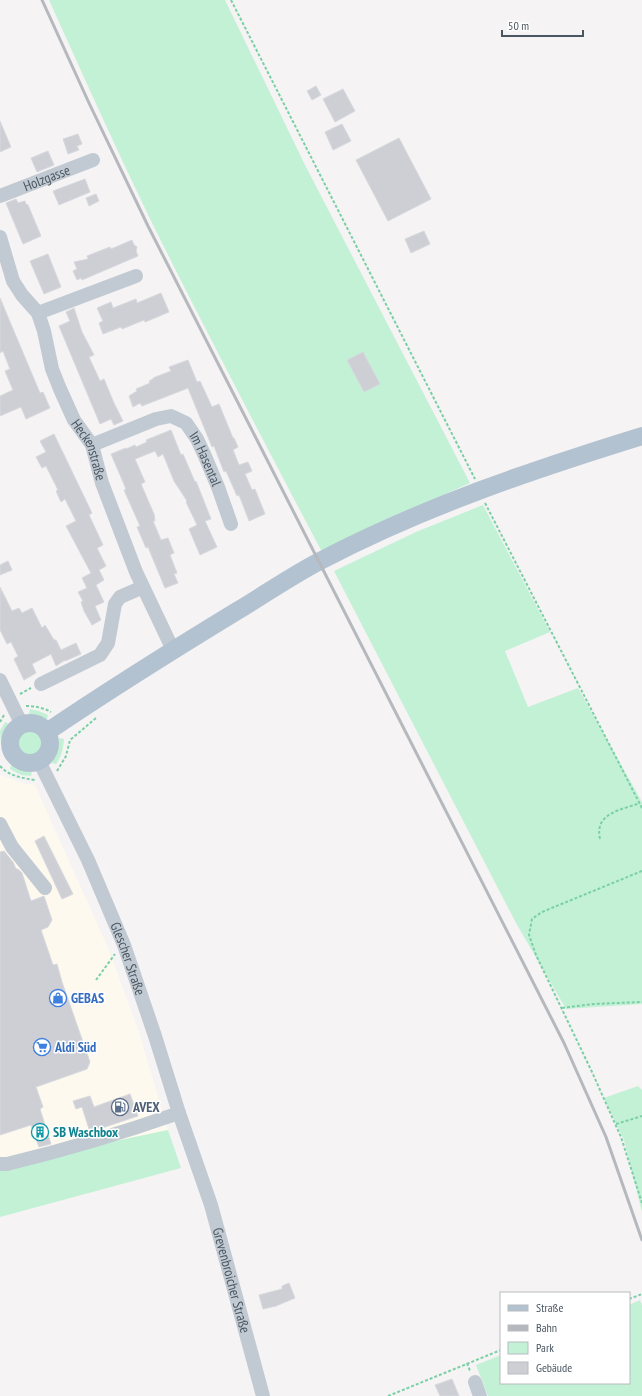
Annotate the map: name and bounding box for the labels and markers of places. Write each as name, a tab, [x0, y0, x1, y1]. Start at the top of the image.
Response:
shop icon: GEBAS	[48, 988, 68, 1008]
place label: GEBAS	[71, 989, 104, 1007]
supermarket icon: Aldi Süd	[32, 1037, 52, 1057]
place label: Aldi Süd	[54, 1038, 96, 1056]
fuel station icon: AVEX	[110, 1097, 130, 1117]
place label: AVEX	[132, 1098, 160, 1116]
building icon: SB Waschbox	[30, 1122, 50, 1142]
place label: SB Waschbox	[53, 1123, 119, 1141]

